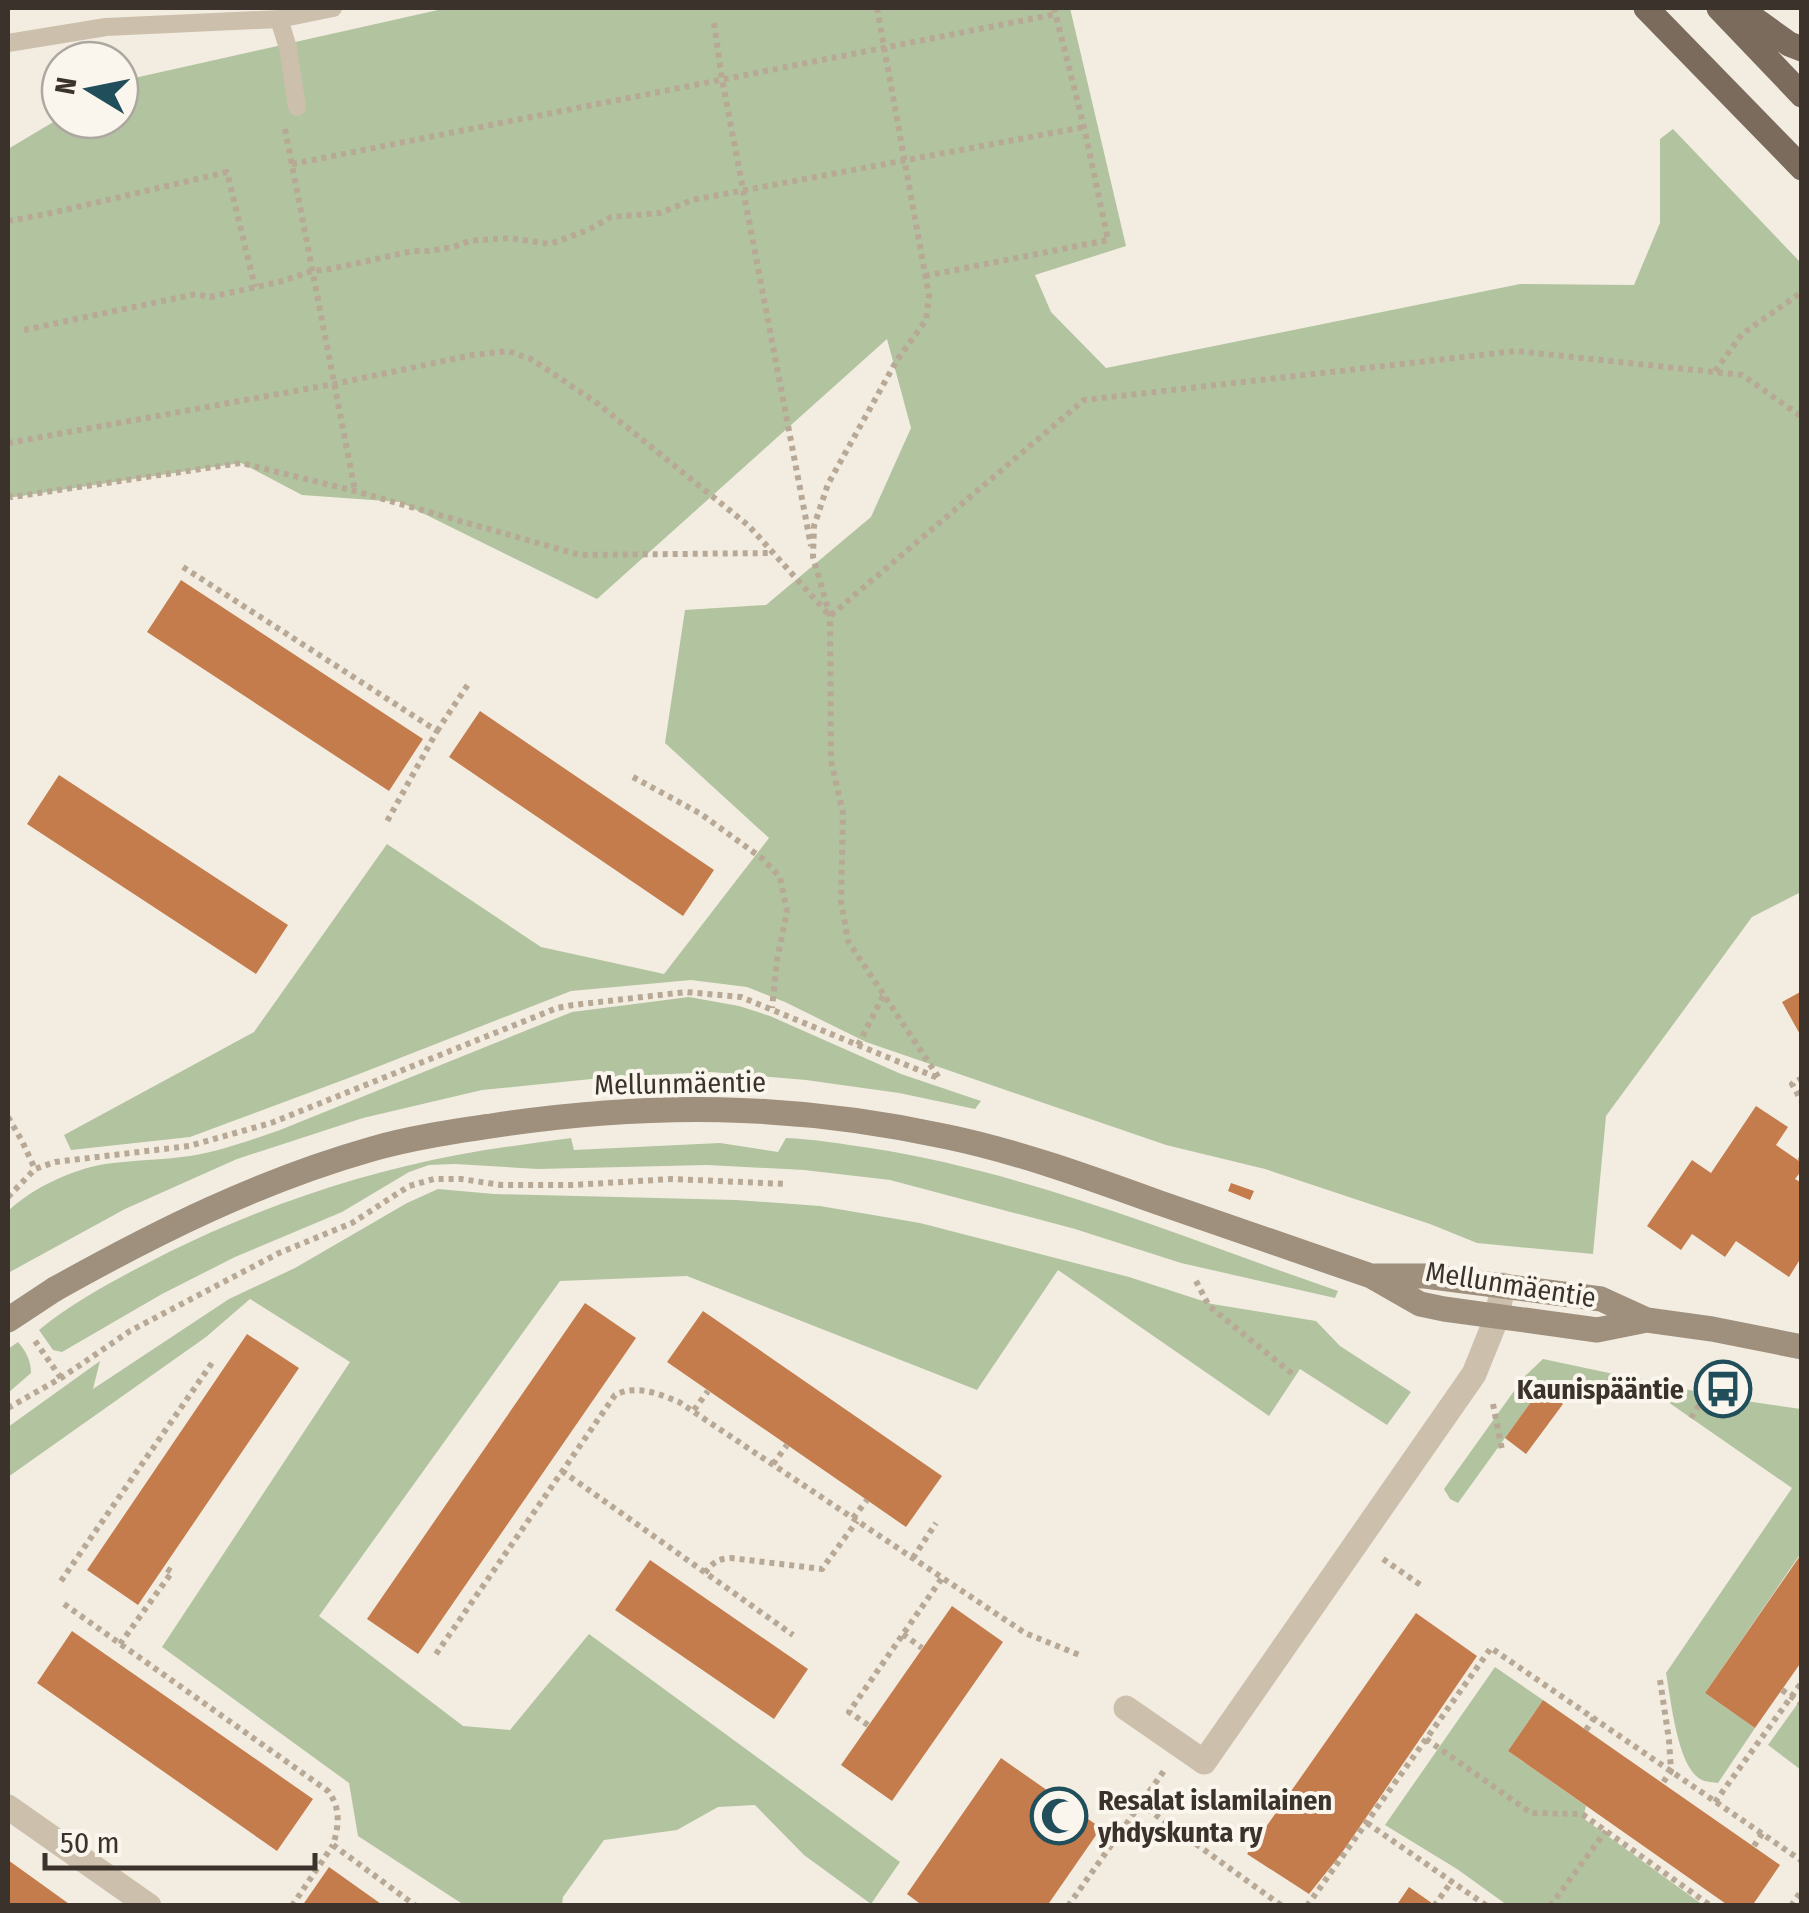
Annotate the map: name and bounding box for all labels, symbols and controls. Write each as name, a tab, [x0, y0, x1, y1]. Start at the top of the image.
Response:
north arrow	[40, 40, 140, 140]
text: N	[48, 75, 84, 97]
street label: Mellunmäentie	[594, 1066, 766, 1101]
street label: Mellunmäentie	[1423, 1255, 1598, 1314]
bus stop icon: Kaunispääntie	[1693, 1359, 1753, 1419]
place label: Kaunispääntie	[1517, 1373, 1684, 1406]
place label: Resalat islamilainen yhdyskunta ry	[1097, 1784, 1332, 1849]
mosque icon: Resalat islamilainen yhdyskunta ry	[1029, 1786, 1089, 1846]
scale bar	[45, 1808, 315, 1870]
text: 50 m	[60, 1825, 120, 1861]

